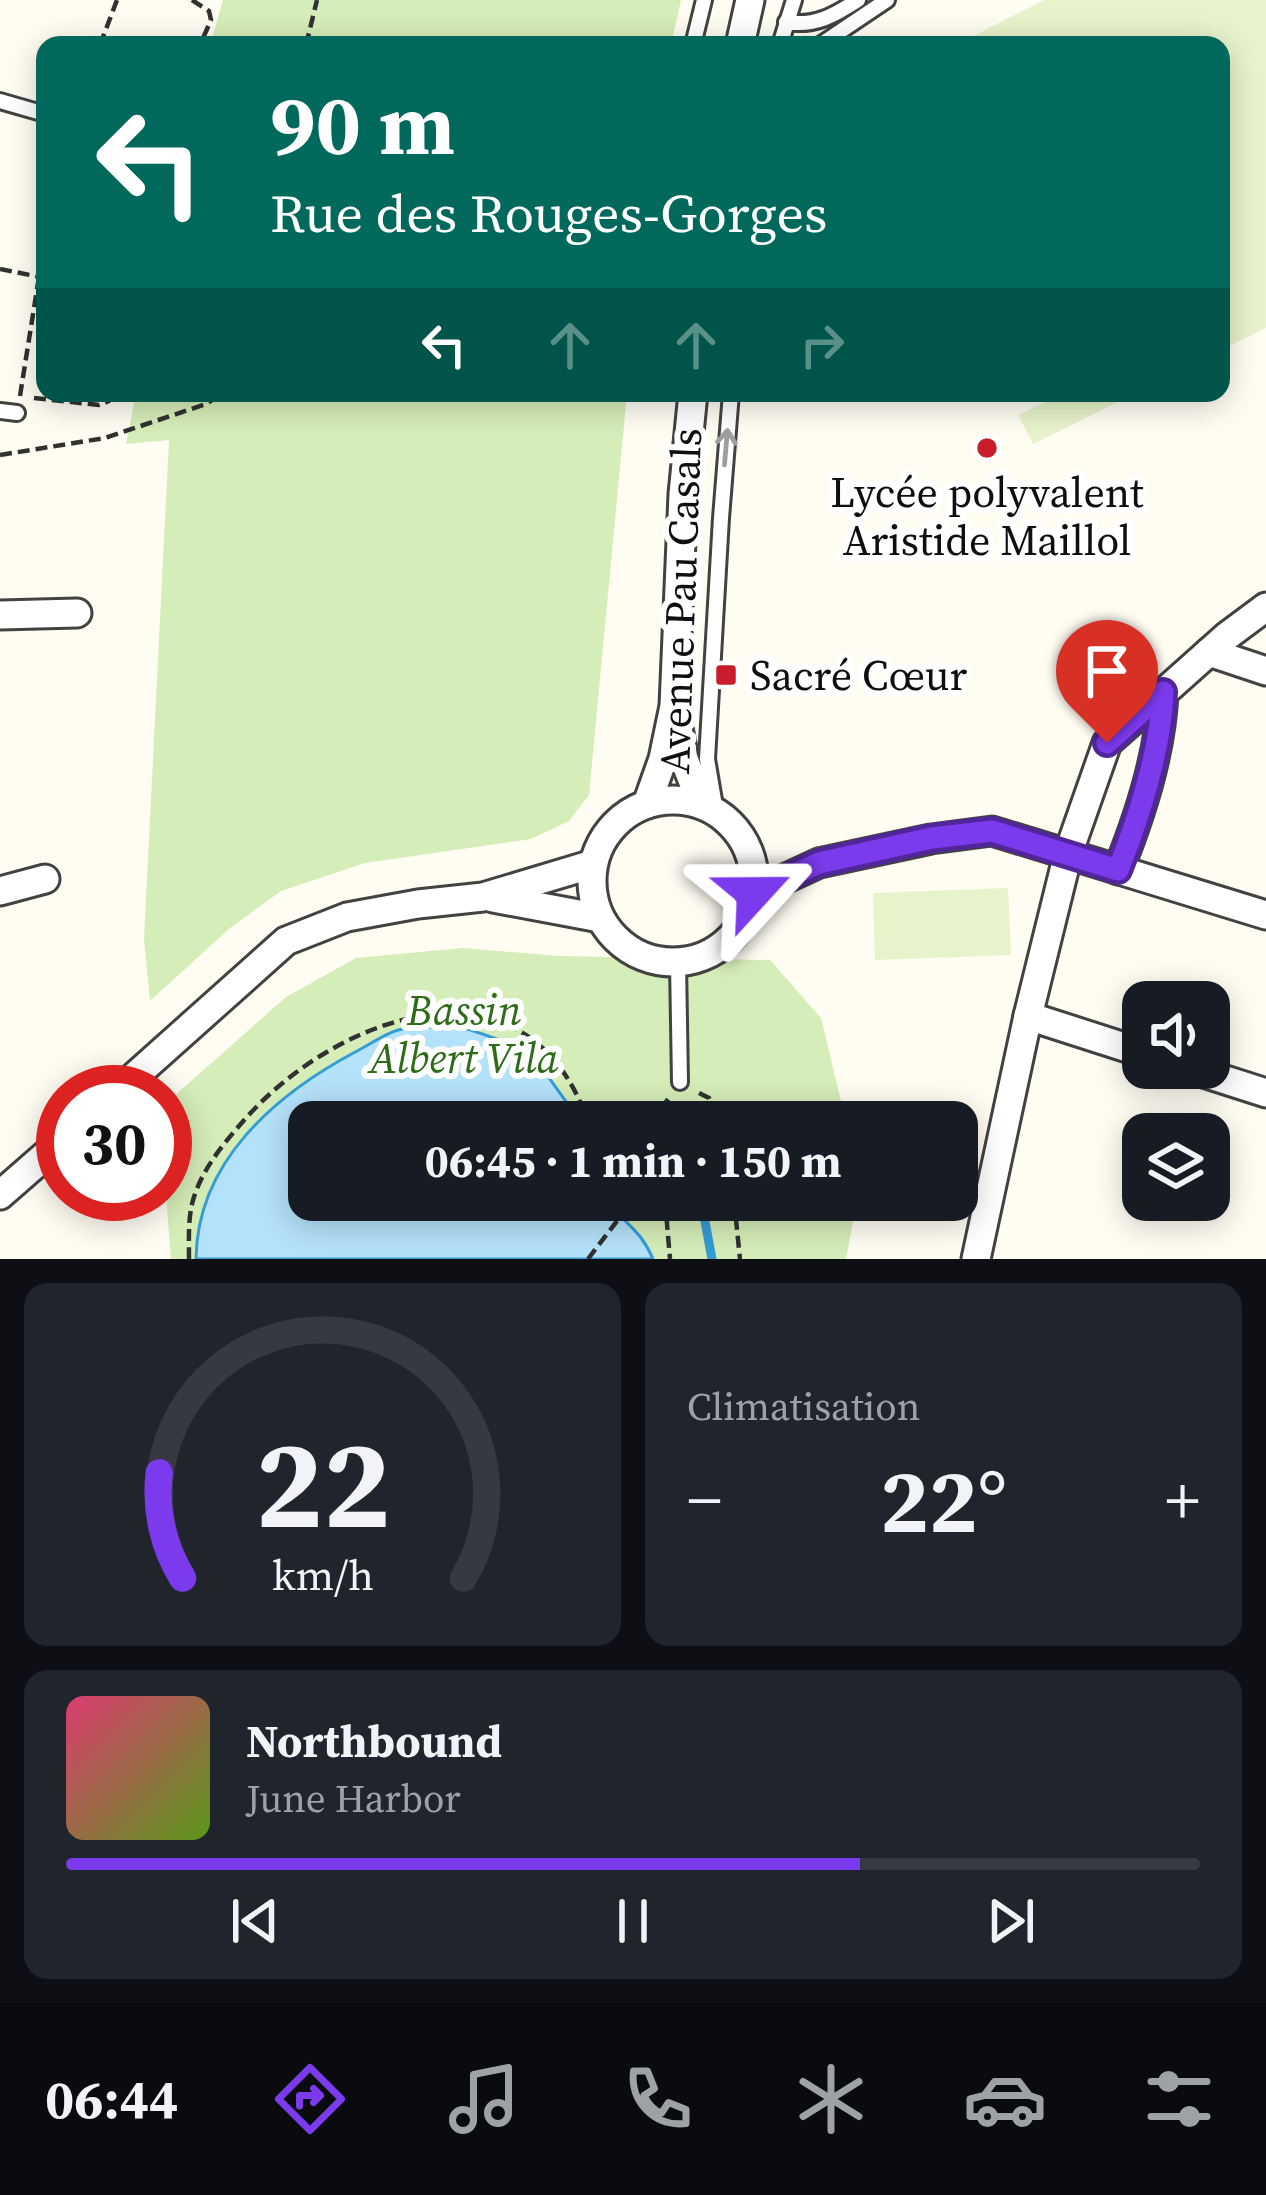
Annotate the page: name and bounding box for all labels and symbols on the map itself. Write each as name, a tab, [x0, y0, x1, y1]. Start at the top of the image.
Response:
street label: Avenue Pau Casals	[645, 427, 715, 775]
one-way arrow	[715, 429, 738, 468]
marker: Lycée polyvalent Aristide Maillol	[974, 435, 1000, 461]
place label: Lycée polyvalent Aristide Maillol	[830, 463, 1144, 569]
pin	[1056, 620, 1158, 743]
place label: Sacré Cœur	[750, 646, 968, 704]
marker: Sacré Cœur	[713, 662, 739, 688]
position arrow	[691, 830, 817, 956]
park label: Bassin Albert Vila	[367, 981, 559, 1087]
speed limit sign: 30	[36, 1065, 192, 1221]

